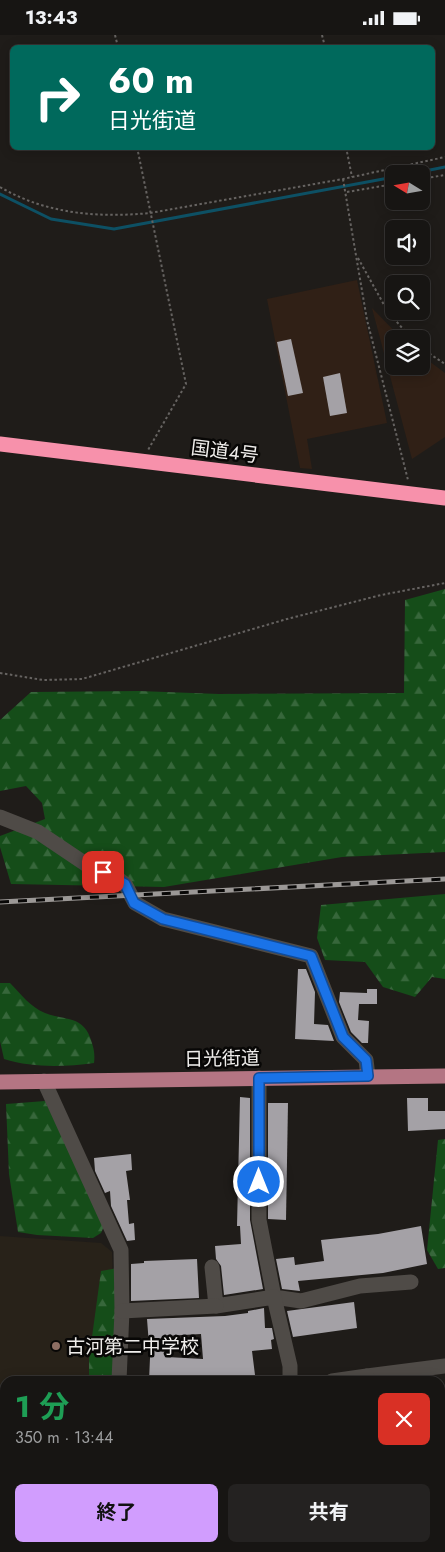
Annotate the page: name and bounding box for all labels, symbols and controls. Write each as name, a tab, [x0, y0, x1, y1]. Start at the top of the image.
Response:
text: 13:43	[25, 4, 78, 31]
text: 60 m	[108, 56, 194, 106]
icon: right	[25, 65, 90, 130]
text: 日光街道	[108, 104, 196, 136]
north arrow	[385, 165, 430, 210]
map controls	[385, 165, 430, 375]
button: sound	[385, 220, 430, 265]
button: search	[385, 275, 430, 320]
button: layers	[385, 330, 430, 375]
street label: 国道4号	[190, 434, 260, 469]
pin	[82, 851, 124, 893]
icon: arrive	[89, 858, 117, 886]
street label: 日光街道	[184, 1044, 260, 1073]
position arrow	[232, 1155, 284, 1207]
place label: 古河第二中学校	[66, 1333, 199, 1360]
marker: 古河第二中学校	[50, 1340, 62, 1352]
text: 1 分	[15, 1385, 69, 1428]
button: close	[378, 1393, 430, 1445]
text: 350 m · 13:44	[15, 1426, 113, 1449]
button: 終了	[15, 1484, 218, 1542]
button: 共有	[228, 1484, 430, 1542]

